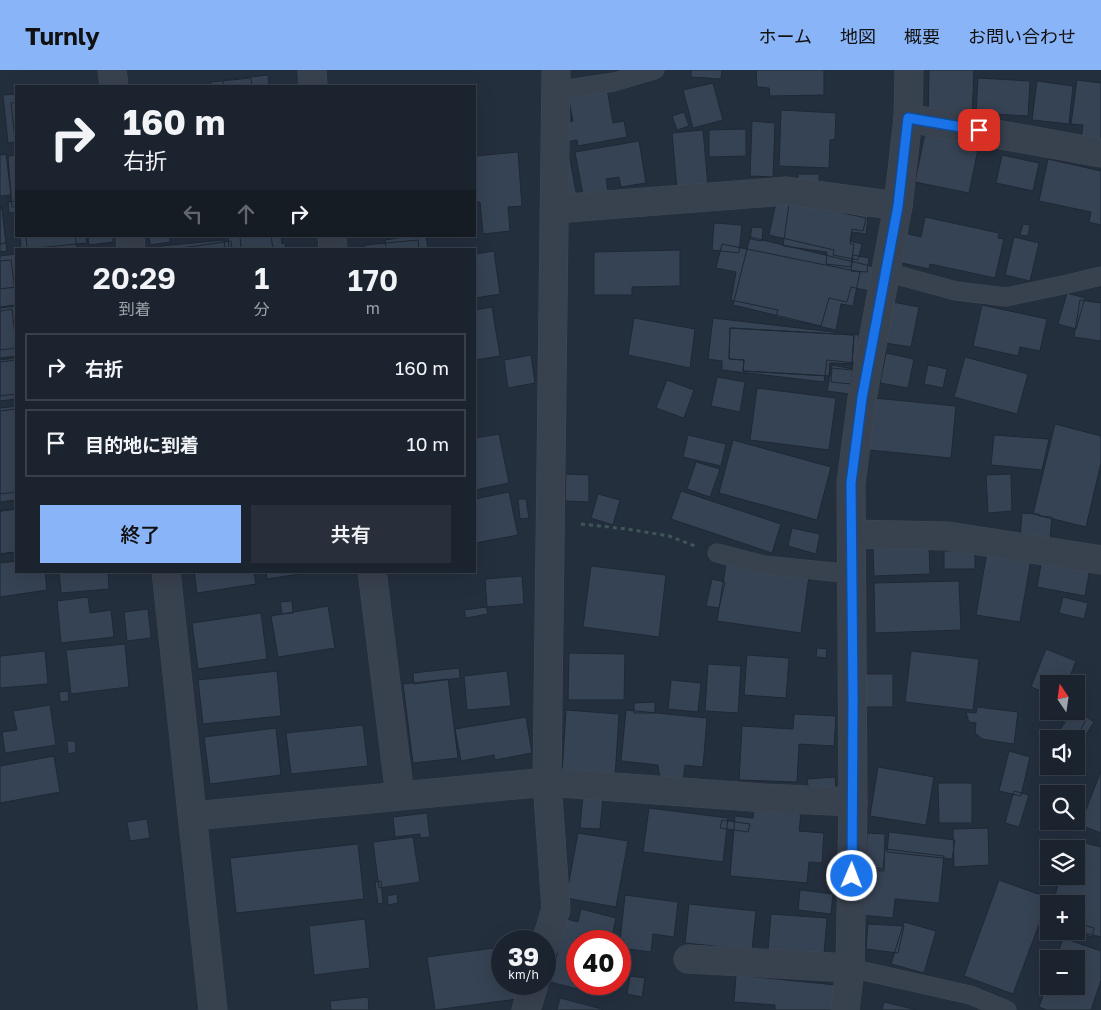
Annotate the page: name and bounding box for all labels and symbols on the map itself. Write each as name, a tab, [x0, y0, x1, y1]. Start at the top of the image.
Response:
pin	[958, 109, 1000, 151]
north arrow	[1040, 675, 1085, 720]
position arrow	[825, 849, 877, 901]
speed limit sign: 40	[566, 930, 631, 995]

